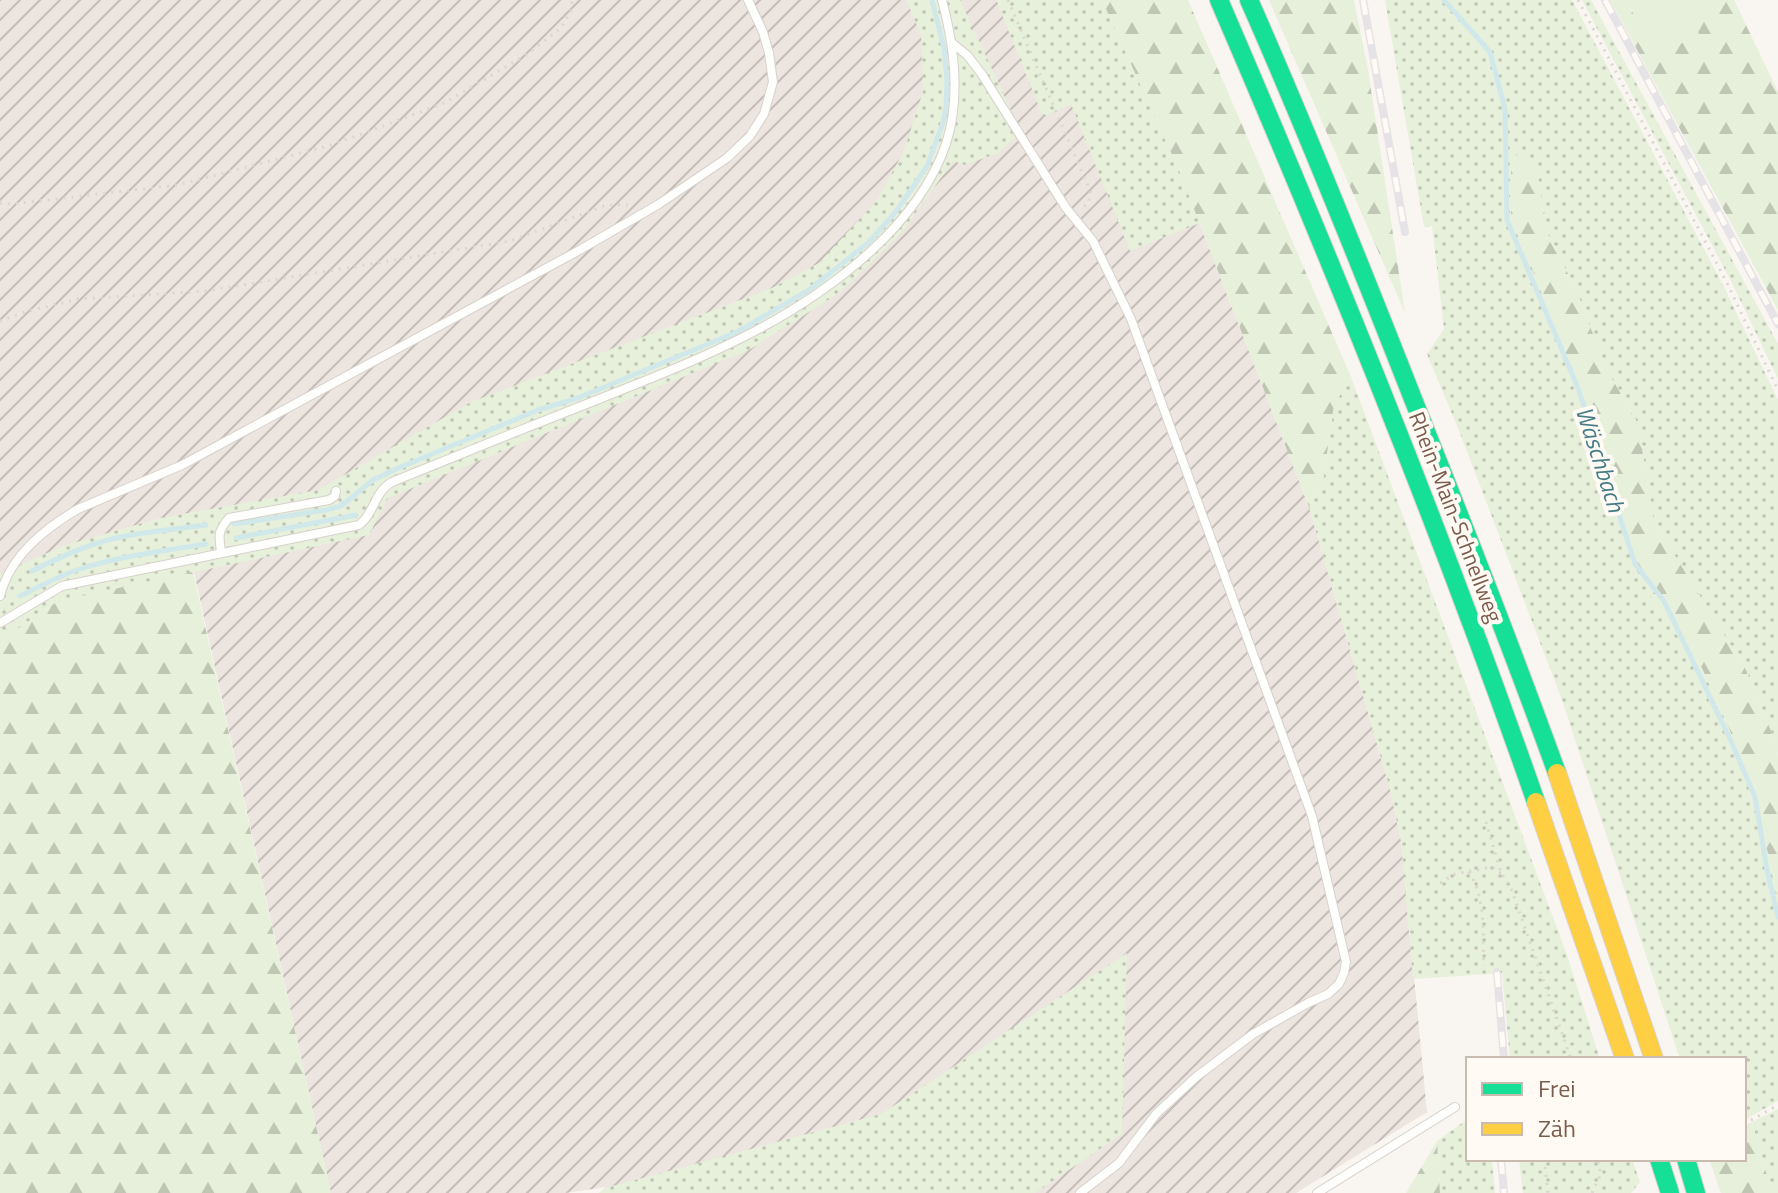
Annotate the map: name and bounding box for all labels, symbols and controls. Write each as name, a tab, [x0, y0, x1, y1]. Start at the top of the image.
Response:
water label: Wäschbach	[1567, 402, 1635, 517]
street label: Rhein-Main-Schnellweg	[1400, 407, 1512, 627]
legend	[1466, 1057, 1746, 1161]
text: Frei	[1538, 1070, 1576, 1106]
text: Zäh	[1538, 1110, 1576, 1146]

